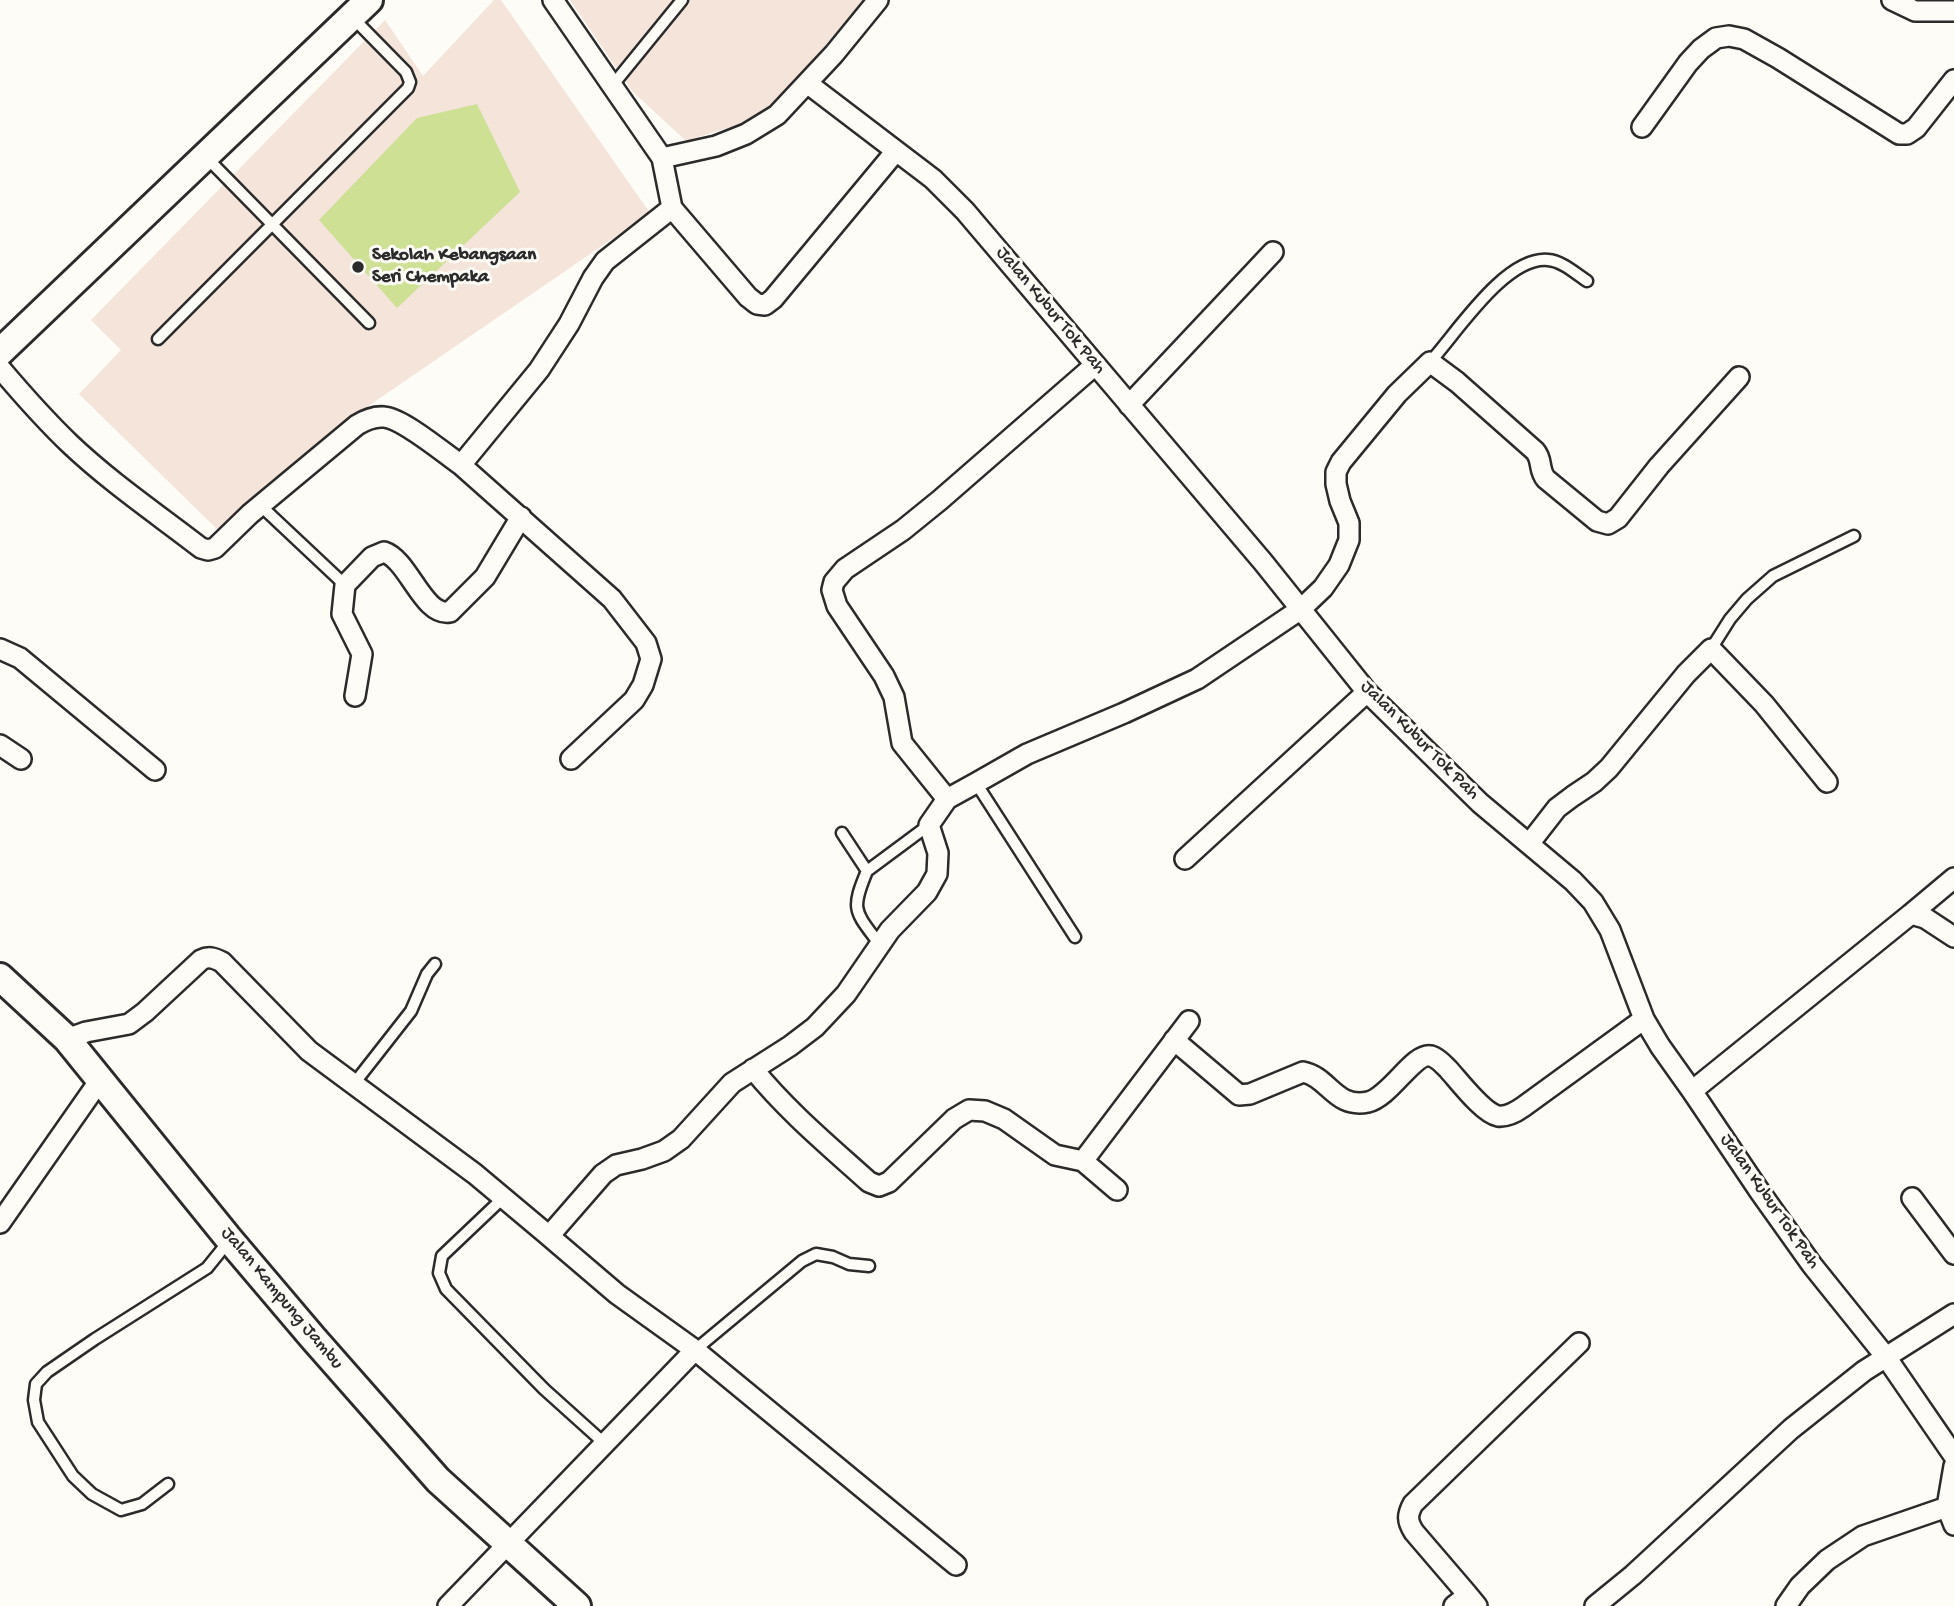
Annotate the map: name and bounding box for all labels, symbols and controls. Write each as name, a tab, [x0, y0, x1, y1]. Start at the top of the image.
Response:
street label: Jalan Kubur Tok Pah	[990, 242, 1110, 380]
place label: Sekolah Kebangsaan Seri Chempaka	[372, 245, 536, 289]
marker: Sekolah Kebangsaan Seri Chempaka	[350, 259, 366, 275]
street label: Jalan Kubur Tok Pah	[1354, 676, 1484, 806]
street label: Jalan Kubur Tok Pah	[1714, 1130, 1824, 1274]
street label: Jalan Kampung Jambu	[215, 1223, 347, 1375]

